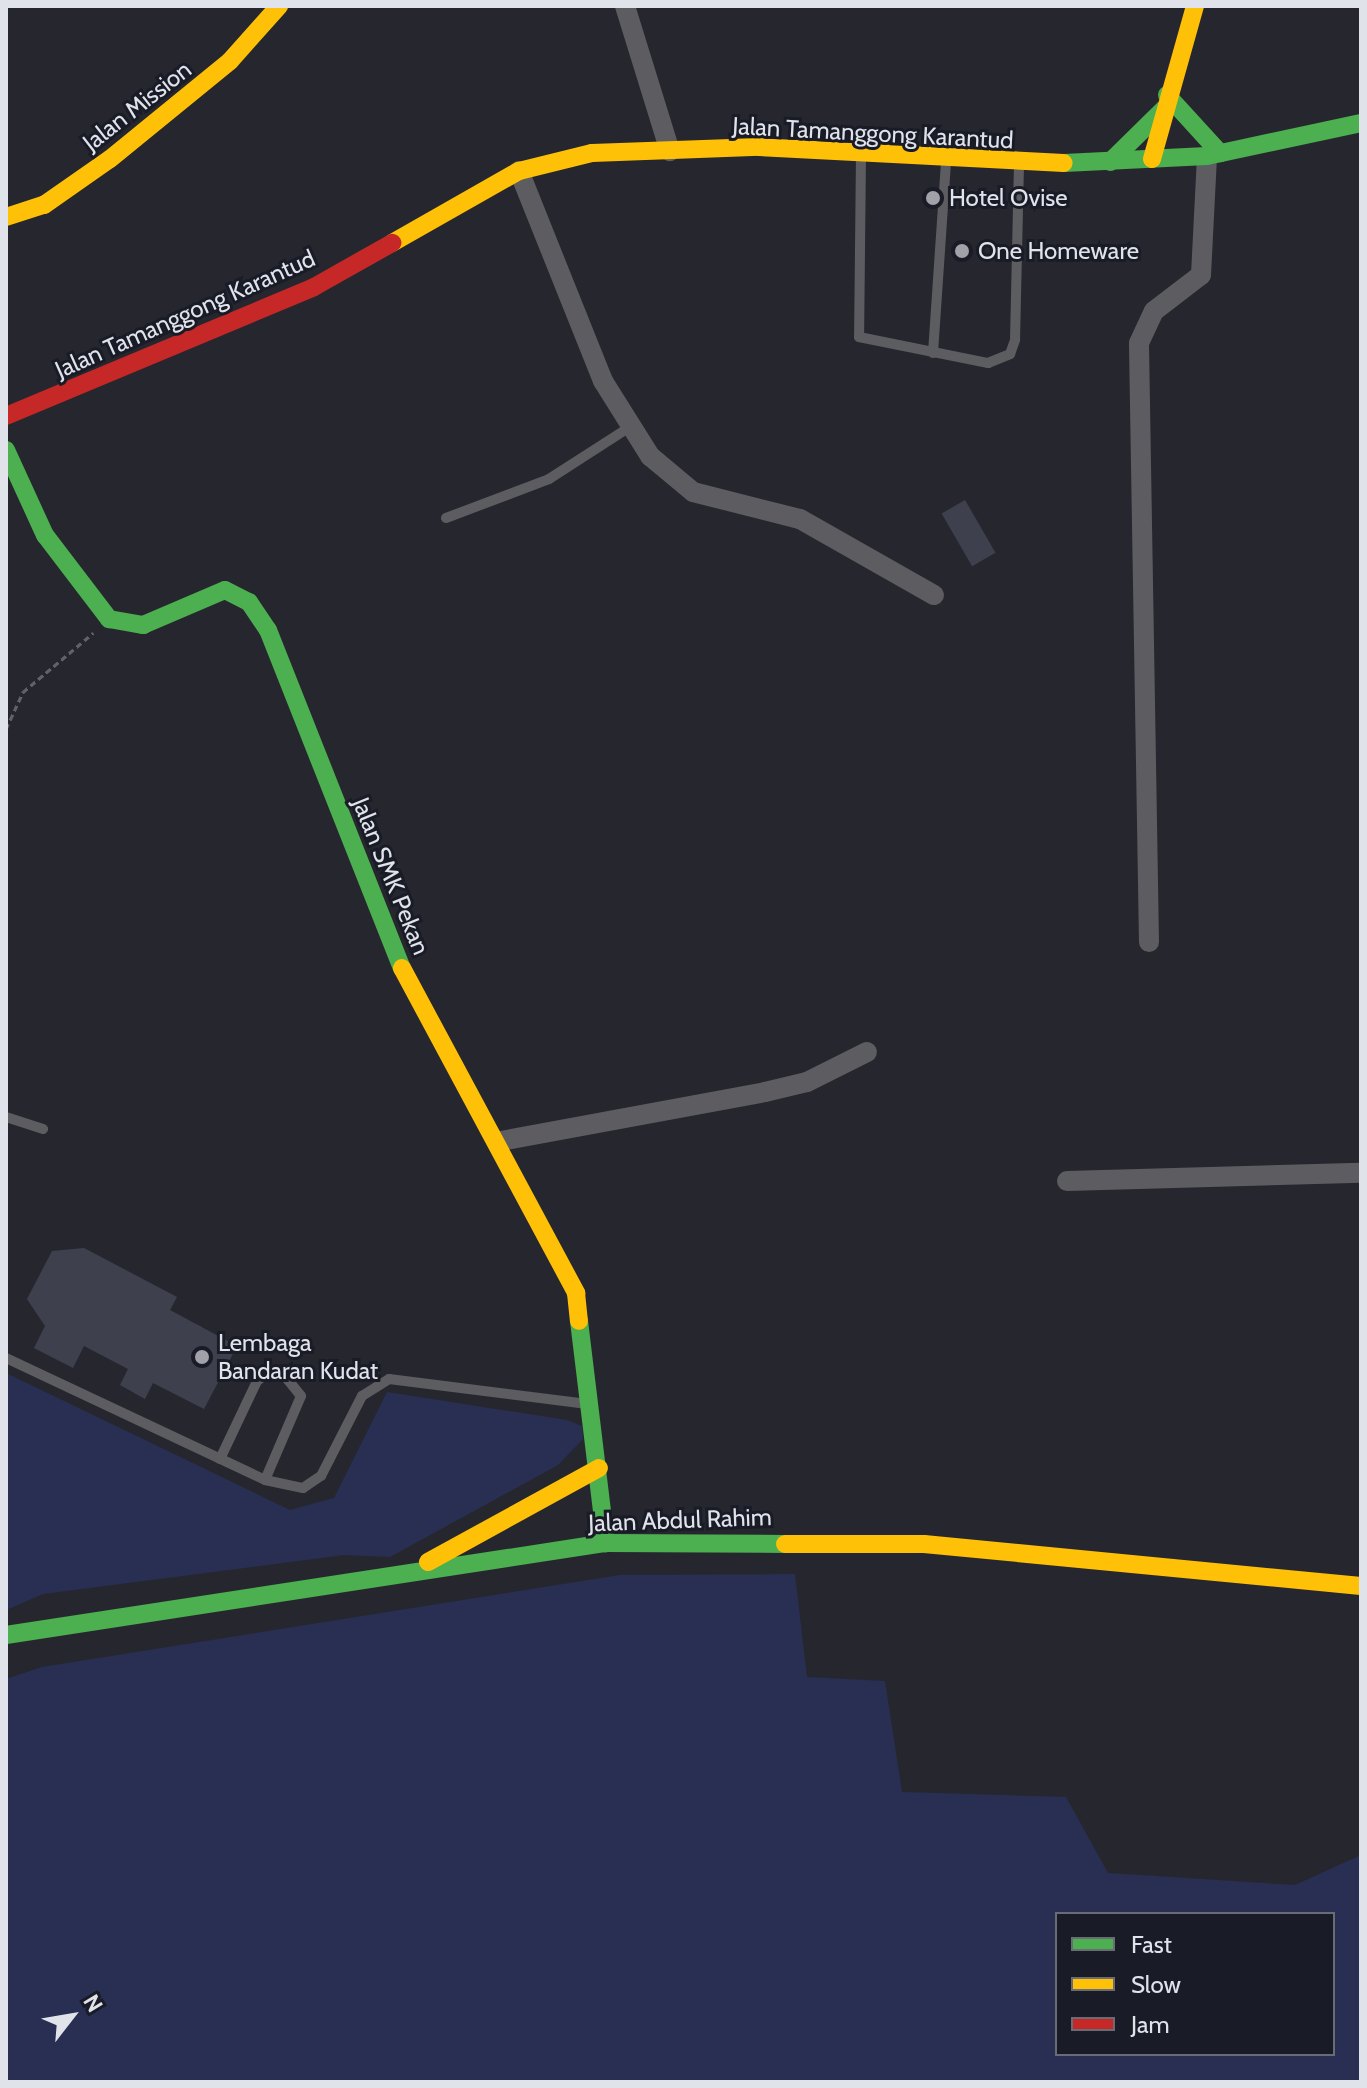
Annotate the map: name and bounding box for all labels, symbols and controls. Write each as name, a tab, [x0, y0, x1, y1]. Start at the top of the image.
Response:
street label: Jalan Mission	[77, 55, 197, 157]
street label: Jalan Tamanggong Karantud	[732, 111, 1014, 155]
place label: Hotel Ovise	[949, 184, 1068, 212]
marker: Hotel Ovise	[924, 189, 942, 207]
place label: One Homeware	[978, 237, 1139, 265]
marker: One Homeware	[953, 242, 971, 260]
street label: Jalan Tamanggong Karantud	[51, 244, 319, 384]
street label: Jalan SMK Pekan	[346, 793, 436, 959]
place label: Lembaga Bandaran Kudat	[218, 1329, 378, 1385]
marker: Lembaga Bandaran Kudat	[193, 1348, 211, 1366]
street label: Jalan Abdul Rahim	[588, 1502, 772, 1538]
legend	[1055, 1912, 1335, 2056]
text: Fast	[1131, 1930, 1172, 1959]
text: Slow	[1131, 1970, 1181, 1999]
north arrow	[32, 1976, 112, 2056]
text: N	[77, 1990, 109, 2017]
text: Jam	[1131, 2010, 1169, 2039]

